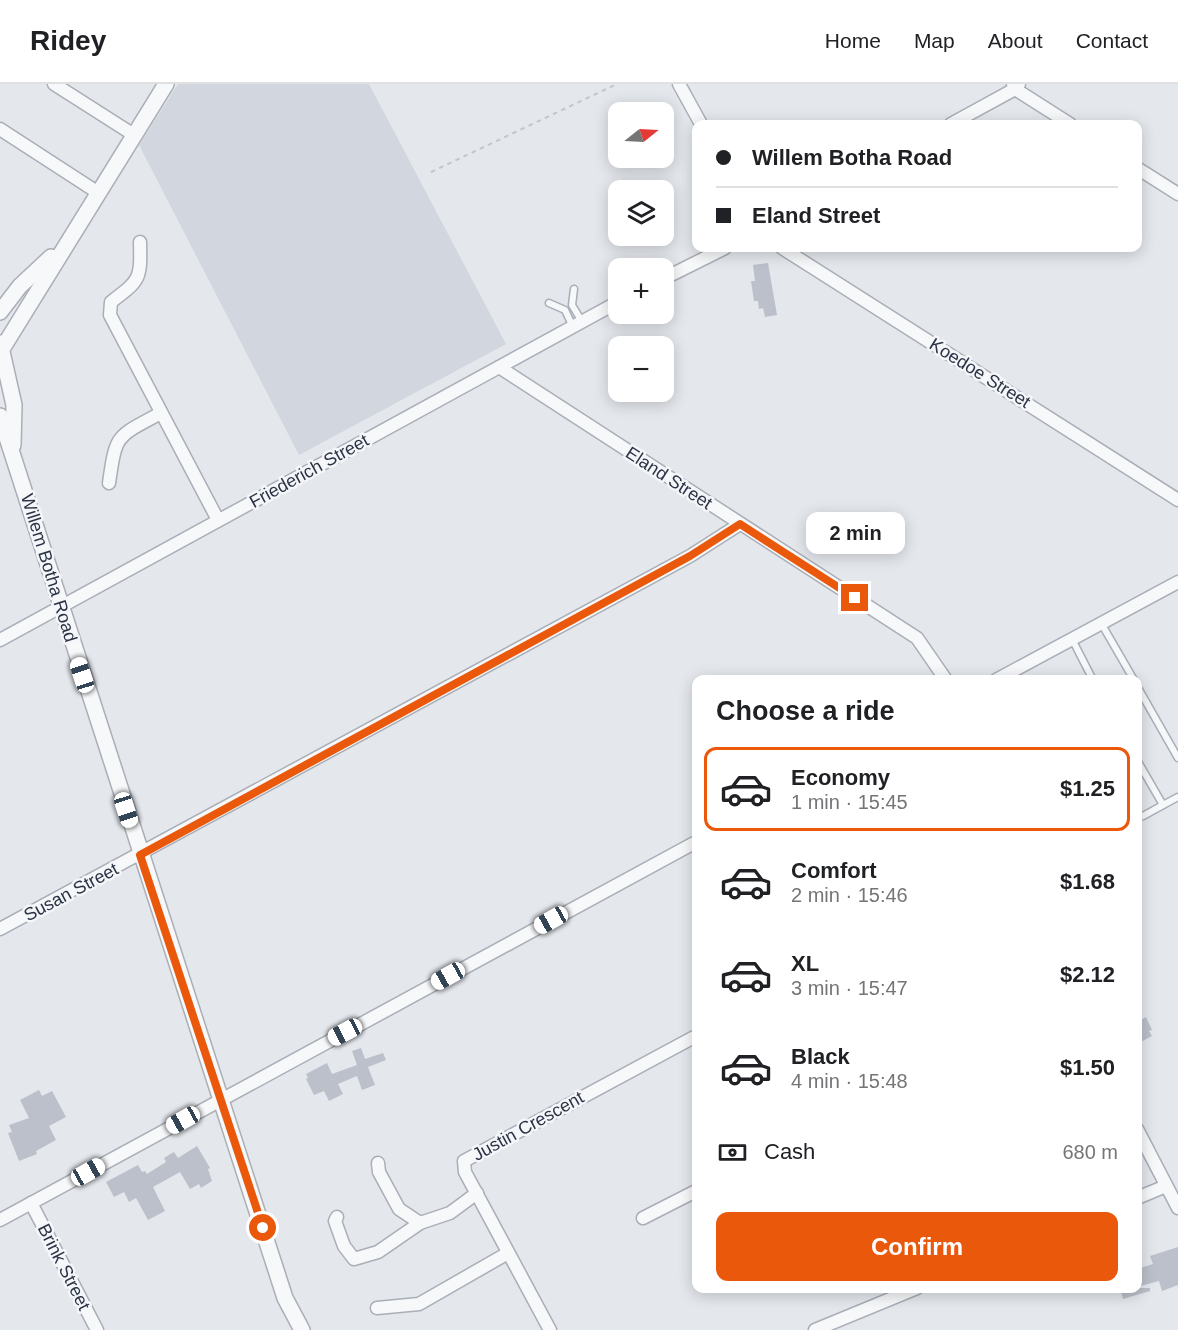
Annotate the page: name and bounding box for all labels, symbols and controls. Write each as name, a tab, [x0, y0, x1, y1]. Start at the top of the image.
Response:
text: Ridey	[30, 25, 106, 56]
text: Home	[825, 29, 881, 52]
text: Map	[914, 29, 955, 52]
text: About	[988, 29, 1043, 52]
text: Contact	[1076, 29, 1148, 52]
north arrow	[608, 102, 674, 168]
map controls	[608, 102, 674, 402]
text: Willem Botha Road	[752, 145, 952, 170]
button: layers	[608, 180, 674, 246]
text: Eland Street	[752, 203, 880, 228]
button: +	[608, 258, 674, 324]
street label: Koedoe Street	[926, 334, 1034, 412]
button: −	[608, 336, 674, 402]
street label: Friederich Street	[246, 430, 372, 512]
street label: Eland Street	[622, 443, 716, 513]
street label: Willem Botha Road	[17, 491, 81, 645]
callout: 2 min	[806, 511, 904, 553]
text: 2 min	[829, 522, 882, 544]
route end	[841, 584, 868, 611]
car	[68, 655, 96, 695]
text: Choose a ride	[716, 696, 895, 726]
icon: car	[719, 762, 773, 816]
text: Economy	[791, 765, 890, 790]
text: $1.25	[1060, 776, 1115, 801]
car	[112, 790, 140, 830]
text: 1 min · 15:45	[791, 791, 908, 813]
icon: car	[719, 855, 773, 909]
text: Comfort	[791, 858, 877, 883]
street label: Susan Street	[20, 859, 122, 925]
text: $1.68	[1060, 869, 1115, 894]
text: 2 min · 15:46	[791, 884, 908, 906]
car	[531, 903, 571, 937]
icon: car	[719, 948, 773, 1002]
text: XL	[791, 951, 819, 976]
car	[428, 959, 468, 993]
text: $2.12	[1060, 962, 1115, 987]
text: 3 min · 15:47	[791, 977, 908, 999]
car	[325, 1016, 365, 1048]
icon: car	[719, 1041, 773, 1095]
text: Black	[791, 1044, 850, 1069]
text: $1.50	[1060, 1055, 1115, 1080]
text: 4 min · 15:48	[791, 1070, 908, 1092]
street label: Justin Crescent	[469, 1087, 587, 1165]
car	[163, 1103, 203, 1137]
icon: cash	[716, 1136, 749, 1169]
text: Cash	[764, 1139, 815, 1164]
text: 680 m	[1062, 1141, 1118, 1163]
car	[68, 1155, 108, 1189]
button: Confirm	[716, 1212, 1118, 1281]
route start	[249, 1214, 276, 1241]
street label: Brink Street	[34, 1221, 94, 1313]

